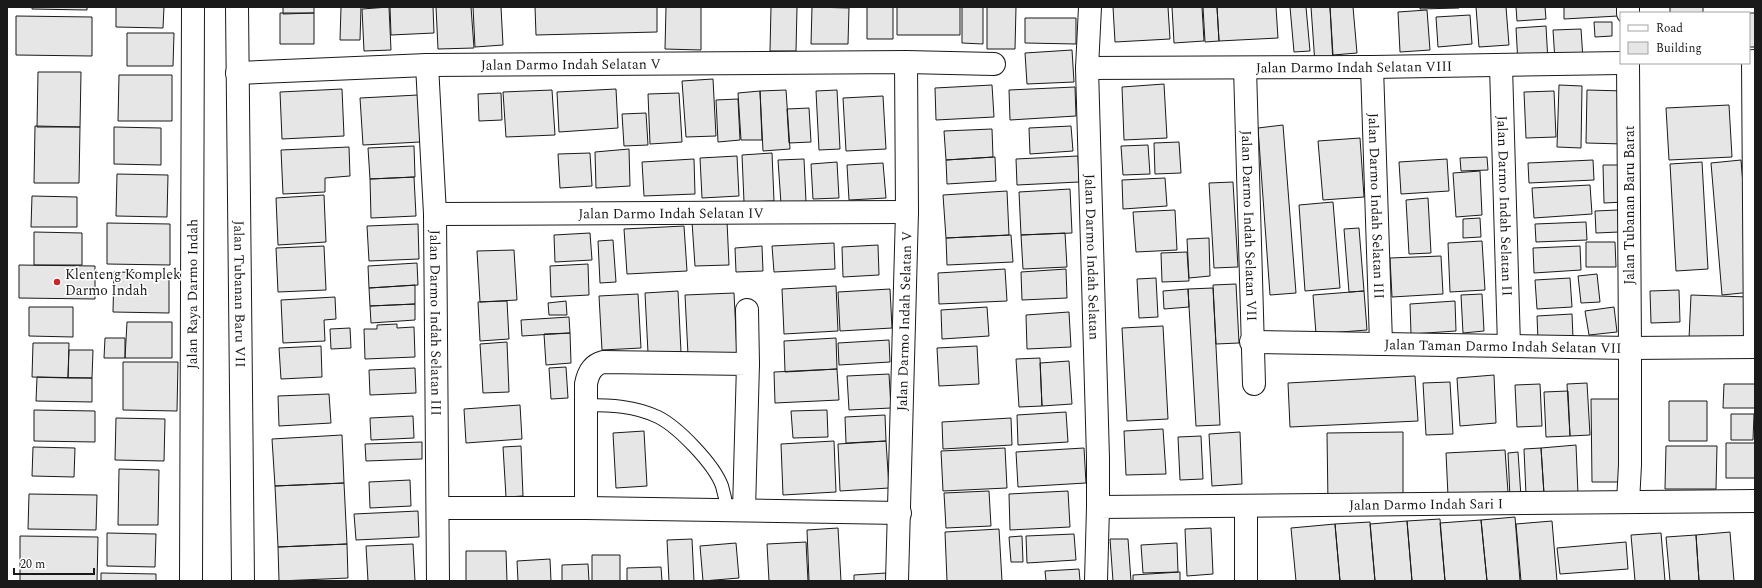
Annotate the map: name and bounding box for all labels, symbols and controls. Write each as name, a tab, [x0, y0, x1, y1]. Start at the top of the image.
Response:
legend	[1620, 12, 1750, 64]
text: Road	[1656, 19, 1683, 38]
text: Building	[1656, 39, 1702, 58]
street label: Jalan Darmo Indah Selatan V	[481, 53, 661, 75]
street label: Jalan Darmo Indah Selatan VIII	[1256, 55, 1452, 78]
street label: Jalan Darmo Indah Selatan III	[1363, 113, 1390, 299]
street label: Jalan Darmo Indah Selatan II	[1492, 115, 1518, 297]
street label: Jalan Tubanan Baru Barat	[1619, 125, 1640, 285]
street label: Jalan Darmo Indah Selatan VII	[1236, 130, 1263, 322]
street label: Jalan Darmo Indah Selatan	[1079, 173, 1105, 340]
street label: Jalan Darmo Indah Selatan IV	[578, 202, 764, 224]
street label: Jalan Raya Darmo Indah	[181, 219, 203, 369]
street label: Jalan Tubanan Baru VII	[229, 220, 251, 368]
street label: Jalan Darmo Indah Selatan III	[425, 230, 447, 416]
street label: Jalan Darmo Indah Selatan V	[891, 231, 917, 411]
place label: Klenteng Komplek Darmo Indah	[65, 264, 181, 301]
marker: Klenteng Komplek Darmo Indah	[52, 277, 62, 287]
street label: Jalan Taman Darmo Indah Selatan VII	[1384, 334, 1622, 358]
street label: Jalan Darmo Indah Sari I	[1349, 493, 1503, 515]
scale bar	[14, 550, 94, 576]
text: 20 m	[20, 555, 45, 574]

